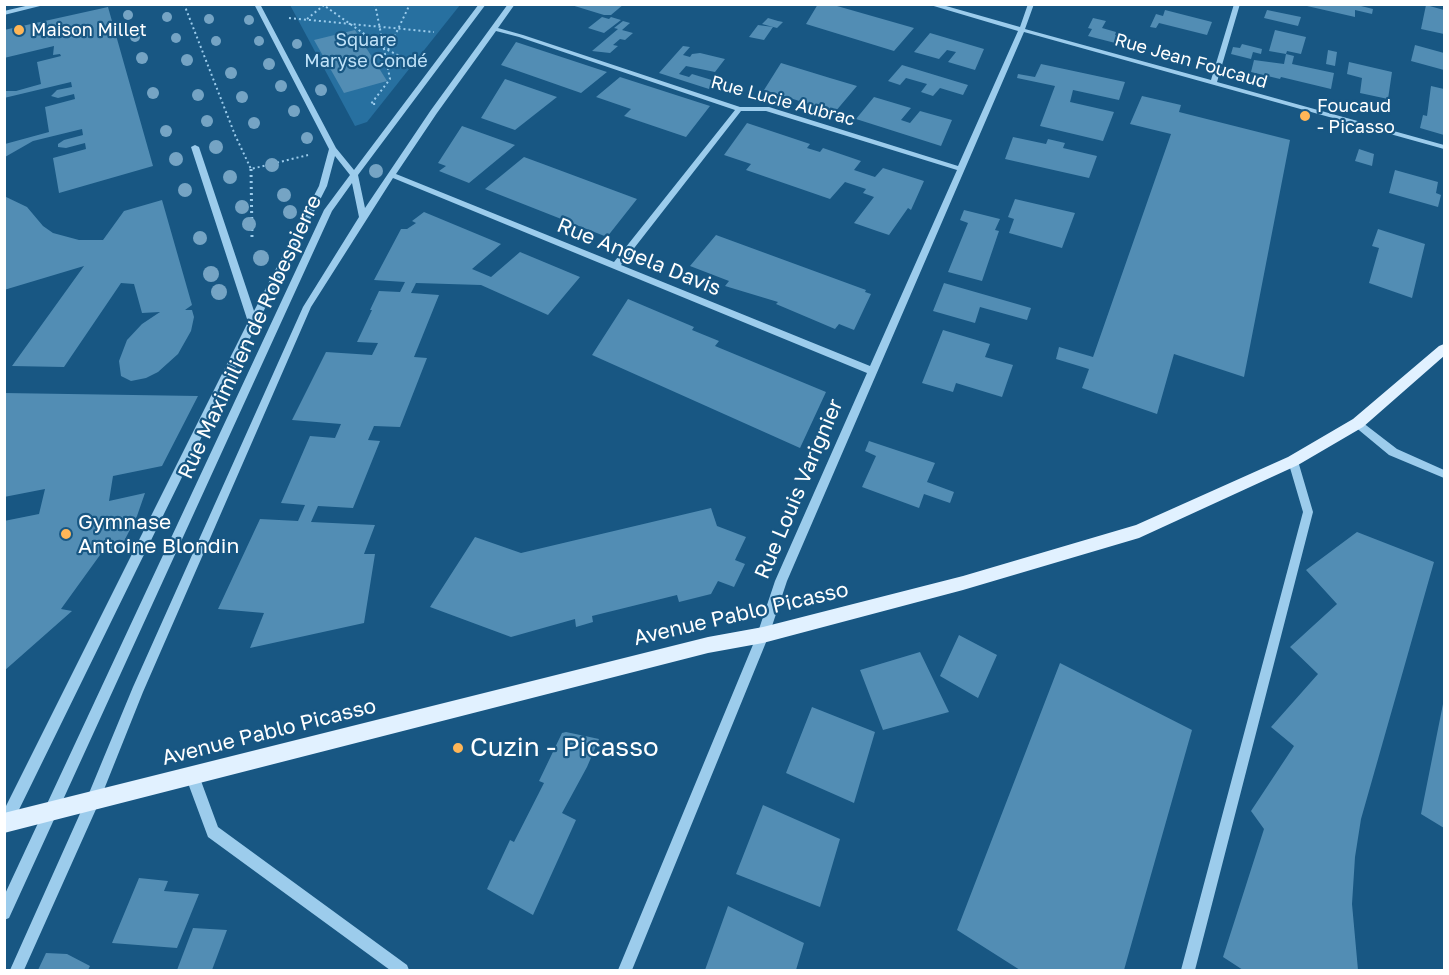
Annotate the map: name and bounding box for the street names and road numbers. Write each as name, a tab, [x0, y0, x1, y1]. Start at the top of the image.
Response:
street label: Rue Jean Foucaud	[1112, 29, 1270, 93]
street label: Rue Lucie Aubrac	[708, 71, 858, 131]
street label: Rue Maximilien de Robespierre	[173, 191, 327, 483]
street label: Rue Angela Davis	[553, 213, 725, 301]
street label: Rue Louis Varignier	[750, 395, 848, 583]
street label: Avenue Pablo Picasso	[631, 577, 851, 651]
street label: Avenue Pablo Picasso	[159, 693, 379, 771]

